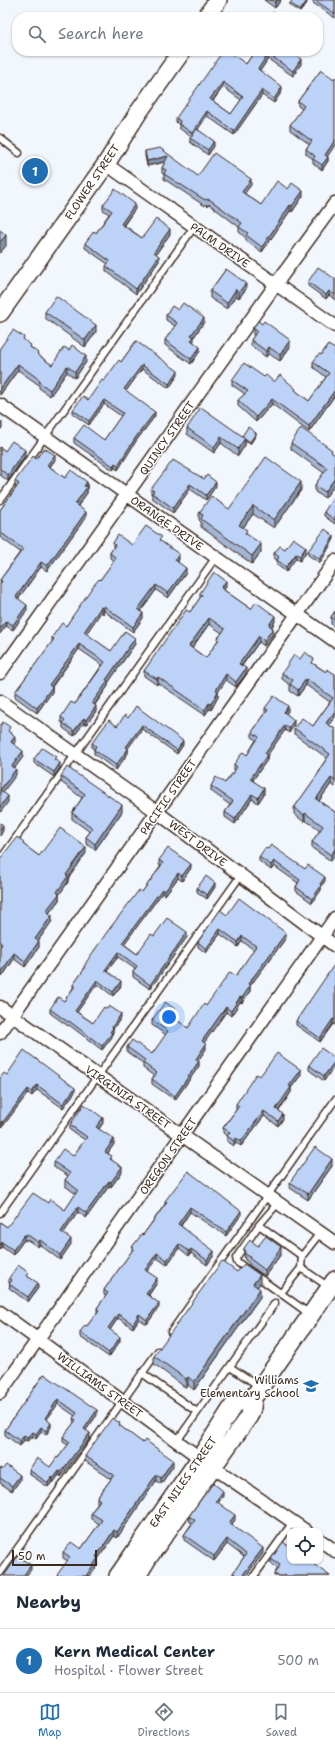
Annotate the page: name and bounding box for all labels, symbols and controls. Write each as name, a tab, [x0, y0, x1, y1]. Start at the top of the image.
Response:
search box	[12, 12, 323, 56]
icon: search	[26, 23, 48, 45]
text: Search here	[58, 24, 144, 44]
street label: FLOWER STREET	[62, 141, 123, 223]
pin: 1	[22, 156, 48, 186]
street label: PALM DRIVE	[187, 219, 253, 272]
street label: QUINCY STREET	[136, 398, 199, 478]
street label: ORANGE DRIVE	[127, 493, 206, 554]
street label: PACIFIC STREET	[137, 756, 200, 838]
street label: WEST DRIVE	[166, 817, 230, 870]
your location	[159, 1007, 179, 1027]
street label: VIRGINIA STREET	[82, 1062, 174, 1133]
street label: OREGON STREET	[136, 1115, 201, 1198]
street label: WILLIAMS STREET	[54, 1349, 146, 1422]
place label: Williams Elementary School	[200, 1373, 300, 1401]
school or university icon: Williams Elementary School	[302, 1377, 320, 1395]
street label: EAST NILES STREET	[146, 1434, 221, 1531]
map controls	[287, 1528, 323, 1564]
button: locate	[287, 1528, 323, 1564]
scale bar	[12, 1548, 97, 1567]
text: 50 m	[18, 1549, 46, 1564]
text: Nearby	[16, 1591, 81, 1613]
text: Kern Medical Center	[54, 1642, 215, 1662]
text: 1	[26, 1652, 32, 1669]
text: 500 m	[277, 1652, 319, 1669]
text: Hospital · Flower Street	[54, 1662, 204, 1679]
tab: Map	[38, 1701, 62, 1740]
tab: Directions	[137, 1701, 190, 1740]
tab: Saved	[266, 1701, 297, 1740]

